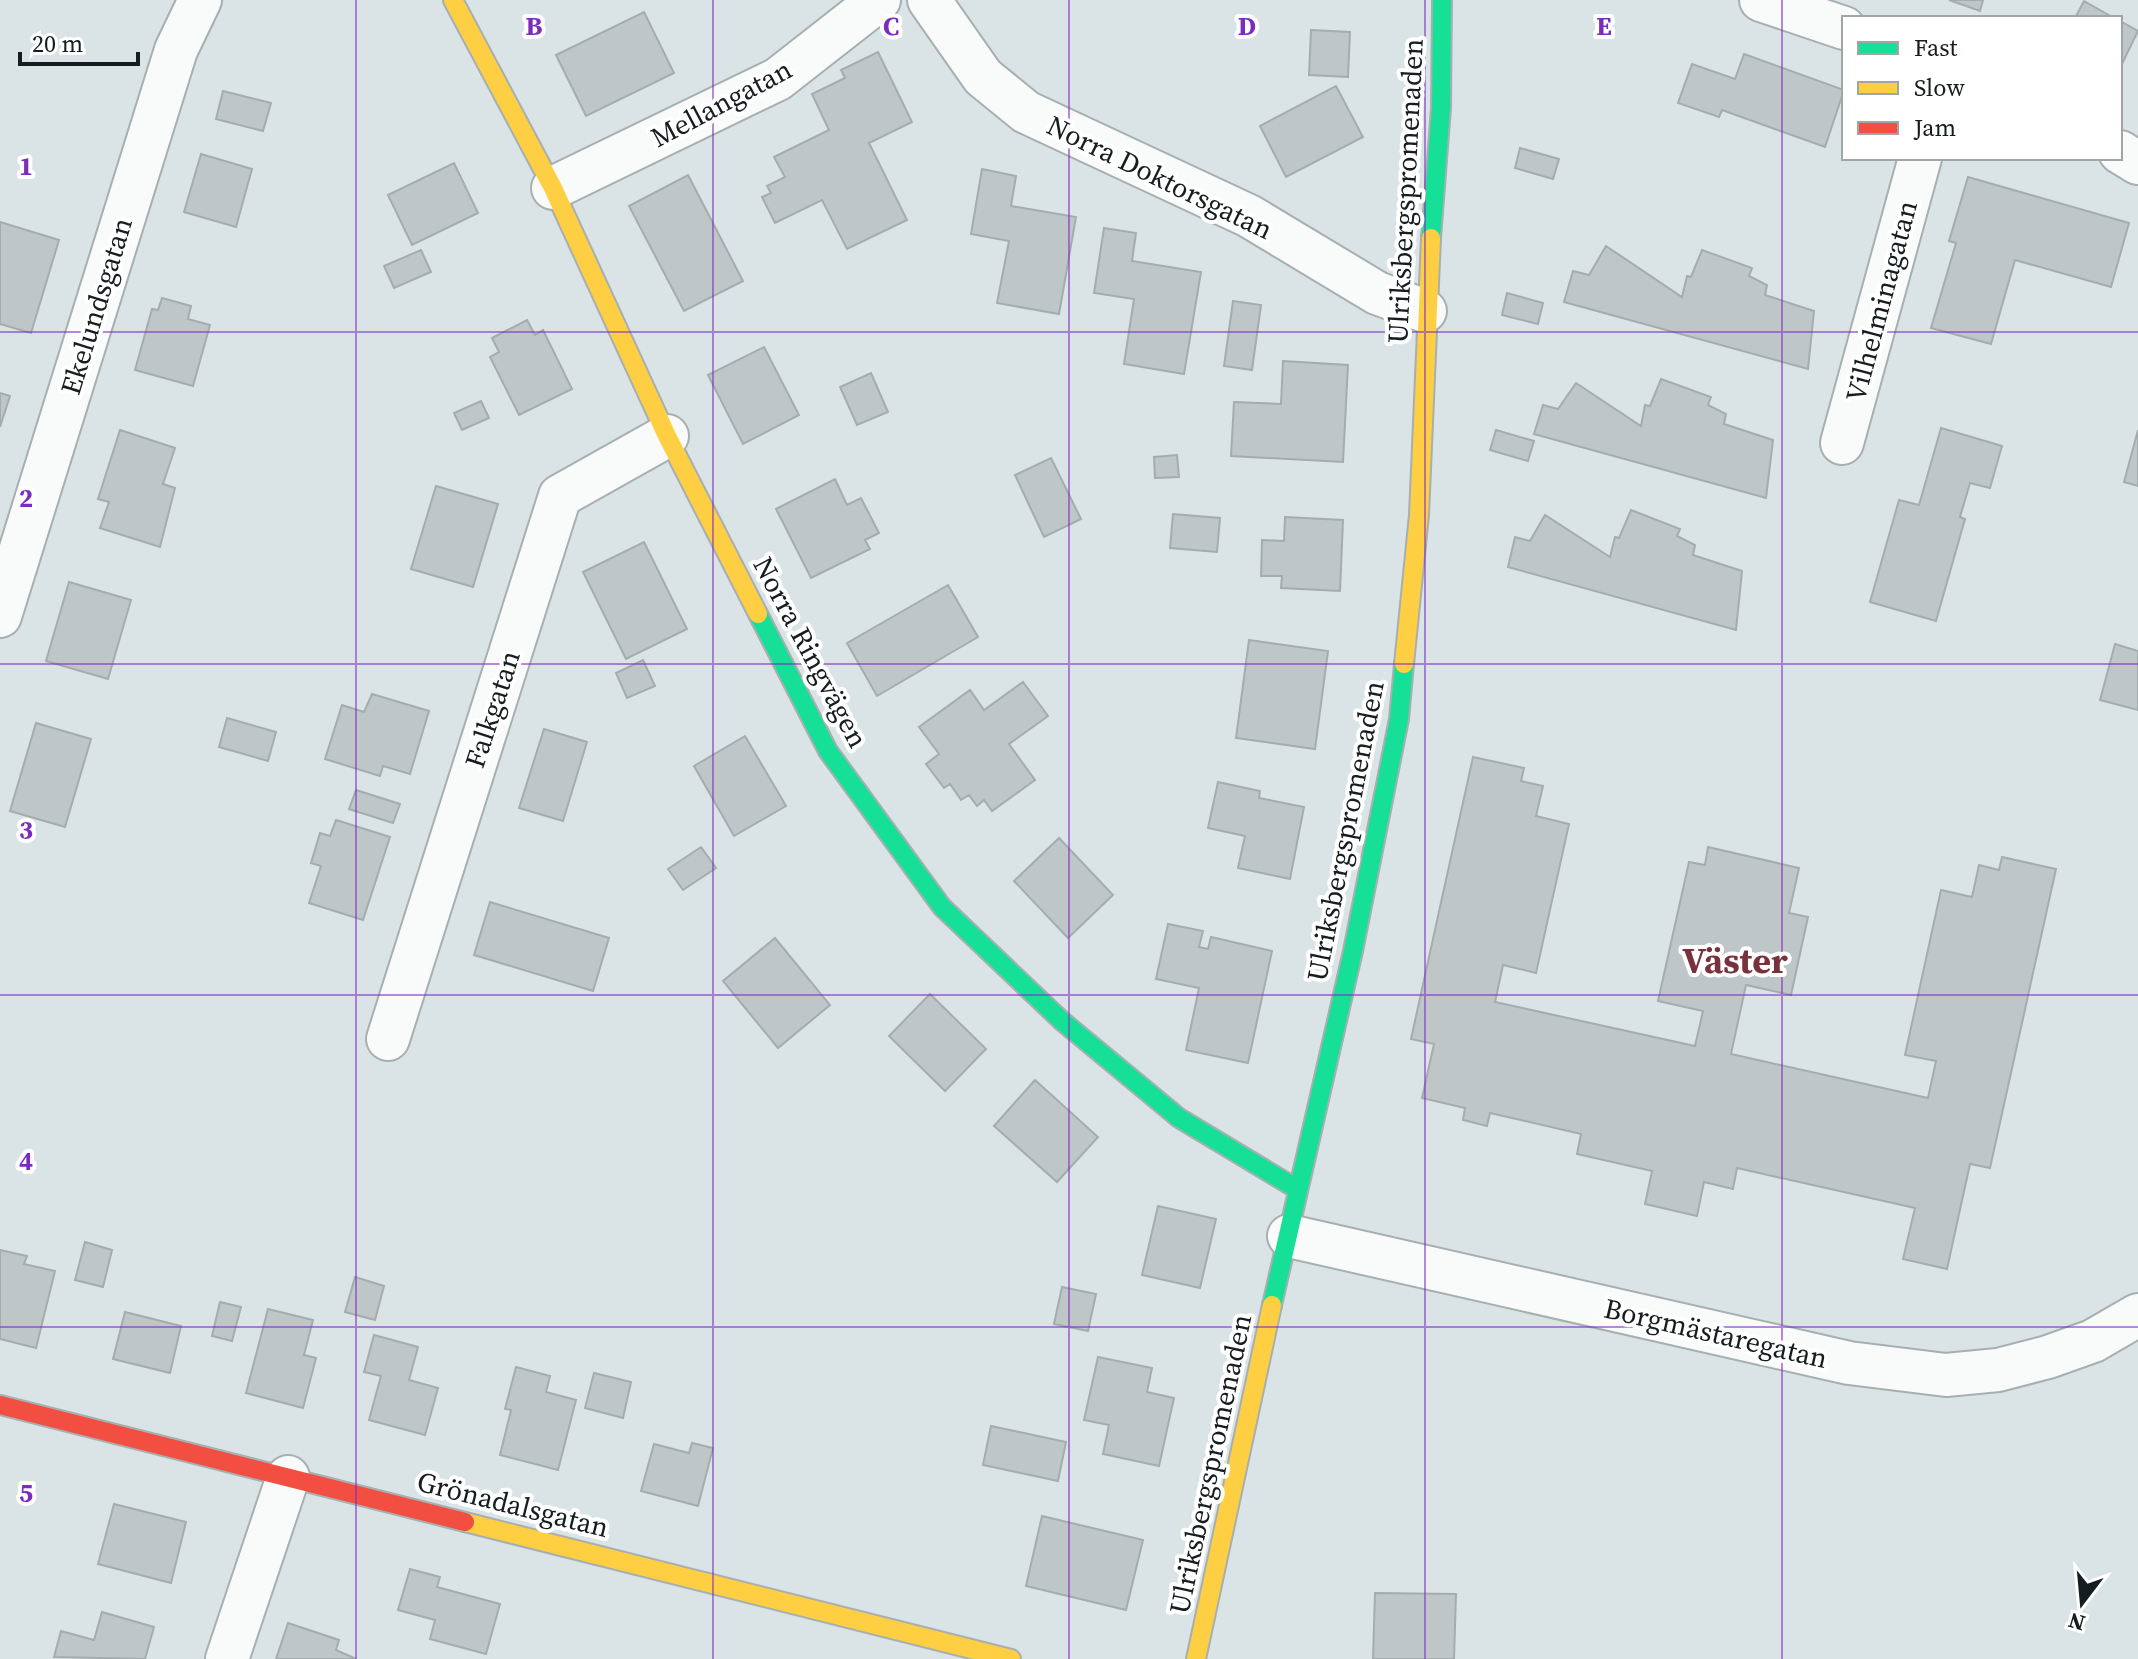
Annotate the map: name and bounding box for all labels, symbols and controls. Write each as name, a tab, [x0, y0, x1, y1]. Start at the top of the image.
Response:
text: B	[526, 8, 543, 44]
text: C	[883, 8, 899, 44]
text: D	[1238, 8, 1256, 44]
text: E	[1596, 8, 1612, 44]
scale bar	[20, 16, 138, 66]
legend	[1842, 16, 2122, 160]
text: 20 m	[32, 27, 83, 60]
text: Fast	[1914, 31, 1958, 64]
street label: Ulriksbergspromenaden	[1378, 38, 1432, 344]
street label: Mellangatan	[644, 50, 798, 156]
text: Slow	[1914, 71, 1965, 104]
street label: Norra Doktorsgatan	[1041, 106, 1279, 248]
text: Jam	[1913, 111, 1956, 144]
text: 1	[19, 148, 33, 184]
street label: Vilhelminagatan	[1836, 196, 1926, 406]
street label: Ekelundsgatan	[51, 213, 141, 399]
text: 2	[19, 480, 33, 516]
street label: Norra Ringvägen	[745, 550, 877, 754]
street label: Falkgatan	[455, 645, 529, 773]
street label: Ulriksbergspromenaden	[1297, 678, 1393, 984]
text: 3	[19, 812, 33, 848]
district label: Väster	[1682, 936, 1788, 985]
text: 4	[19, 1143, 33, 1179]
street label: Borgmästaregatan	[1601, 1289, 1831, 1377]
street label: Ulriksbergspromenaden	[1160, 1311, 1260, 1617]
street label: Grönadalsgatan	[413, 1462, 613, 1546]
text: 5	[19, 1475, 33, 1511]
north arrow	[2042, 1563, 2122, 1643]
text: N	[2065, 1606, 2088, 1639]

